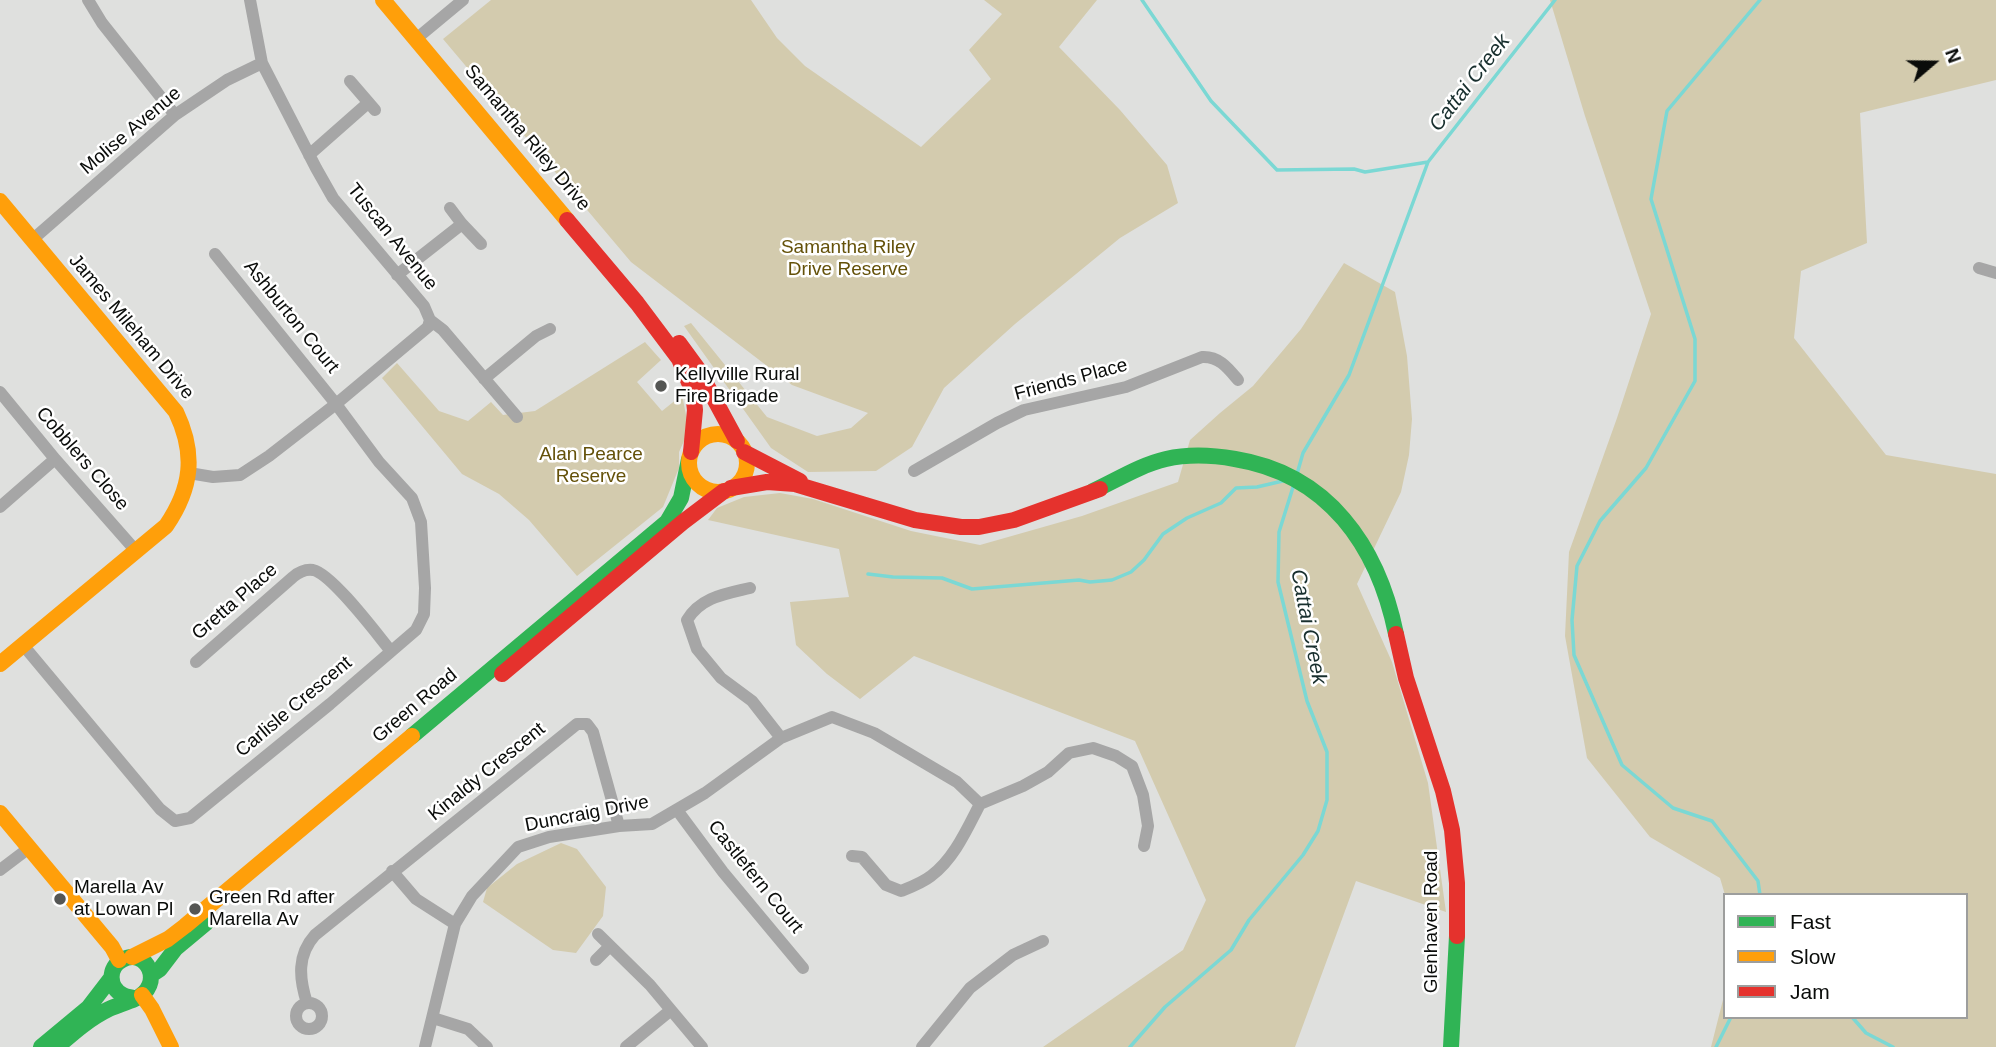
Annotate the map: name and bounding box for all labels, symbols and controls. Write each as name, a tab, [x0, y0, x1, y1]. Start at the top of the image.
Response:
north arrow	[1898, 28, 1968, 98]
water label: Cattai Creek	[1424, 29, 1516, 137]
text: N	[1941, 46, 1965, 66]
street label: Samantha Riley Drive	[459, 60, 595, 216]
street label: Molise Avenue	[76, 82, 186, 180]
street label: Tuscan Avenue	[342, 179, 442, 295]
park label: Samantha Riley Drive Reserve	[781, 237, 915, 281]
street label: James Mileham Drive	[64, 250, 198, 404]
street label: Ashburton Court	[239, 256, 343, 378]
street label: Friends Place	[1012, 354, 1130, 406]
place label: Kellyville Rural Fire Brigade	[675, 364, 800, 408]
marker: Kellyville Rural Fire Brigade	[653, 378, 669, 394]
street label: Cobblers Close	[31, 403, 133, 515]
park label: Alan Pearce Reserve	[539, 444, 643, 488]
street label: Gretta Place	[188, 559, 282, 645]
water label: Cattai Creek	[1284, 567, 1332, 687]
street label: Carlisle Crescent	[231, 652, 357, 762]
street label: Green Road	[368, 664, 462, 748]
street label: Kinaldy Crescent	[424, 718, 550, 826]
street label: Duncraig Drive	[523, 791, 651, 837]
street label: Castlefern Court	[703, 816, 807, 938]
street label: Glenhaven Road	[1421, 851, 1443, 993]
place label: Marella Av at Lowan Pl	[74, 877, 173, 921]
place label: Green Rd after Marella Av	[209, 887, 335, 931]
marker: Marella Av at Lowan Pl	[52, 891, 68, 907]
legend	[1723, 893, 1968, 1019]
marker: Green Rd after Marella Av	[187, 901, 203, 917]
text: Fast	[1790, 910, 1831, 933]
text: Slow	[1790, 945, 1836, 968]
text: Jam	[1790, 980, 1830, 1003]

